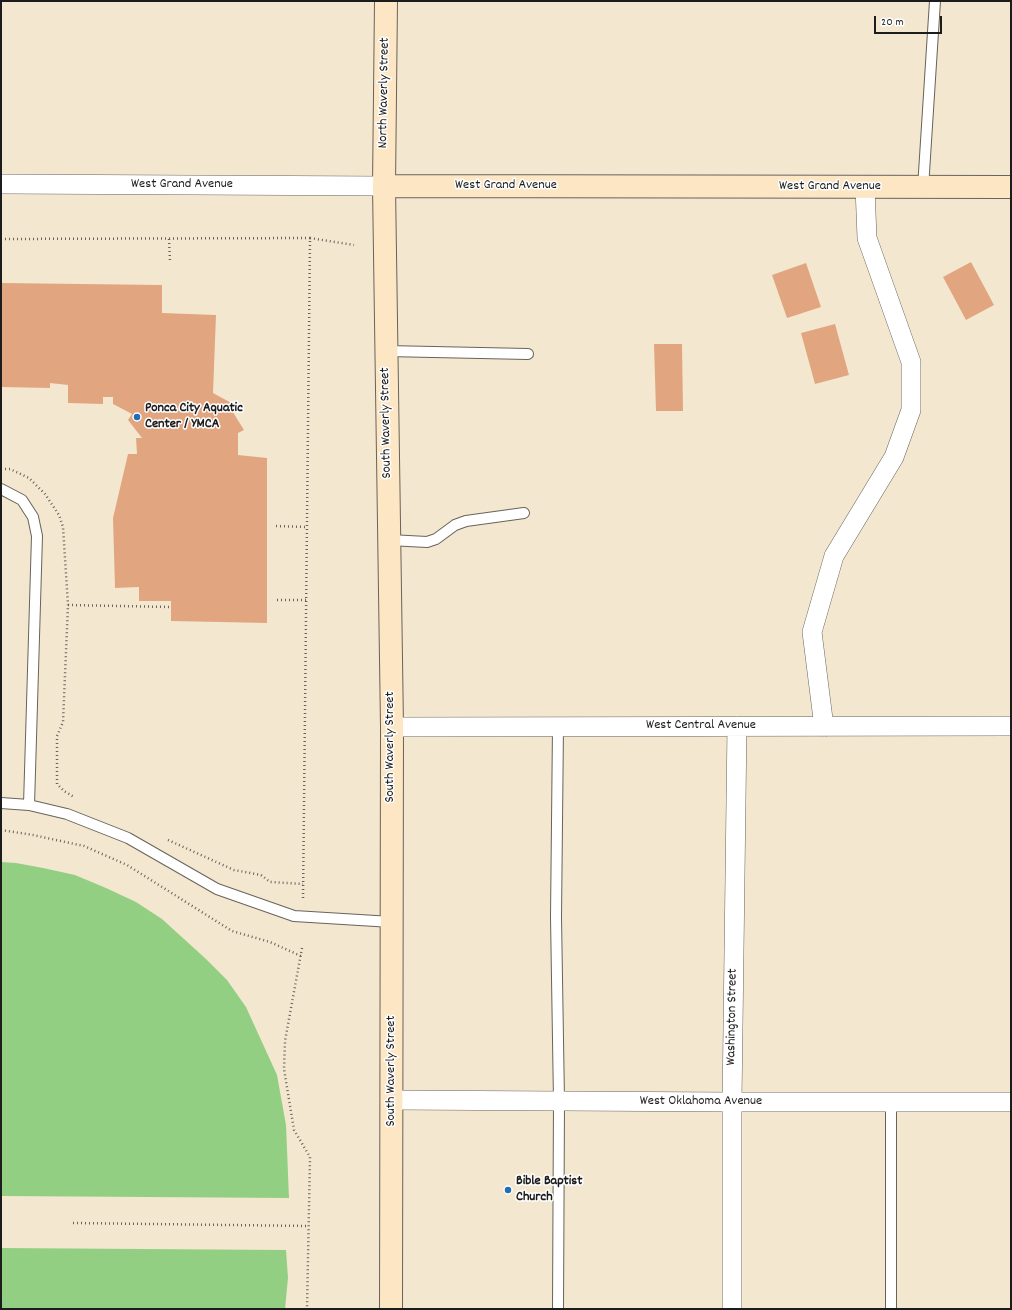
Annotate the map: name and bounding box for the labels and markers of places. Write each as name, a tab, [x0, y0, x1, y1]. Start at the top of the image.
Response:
place label: Ponca City Aquatic Center / YMCA	[145, 401, 243, 434]
marker: Ponca City Aquatic Center / YMCA	[132, 412, 142, 422]
place label: Bible Baptist Church	[516, 1174, 582, 1206]
marker: Bible Baptist Church	[503, 1185, 513, 1195]

